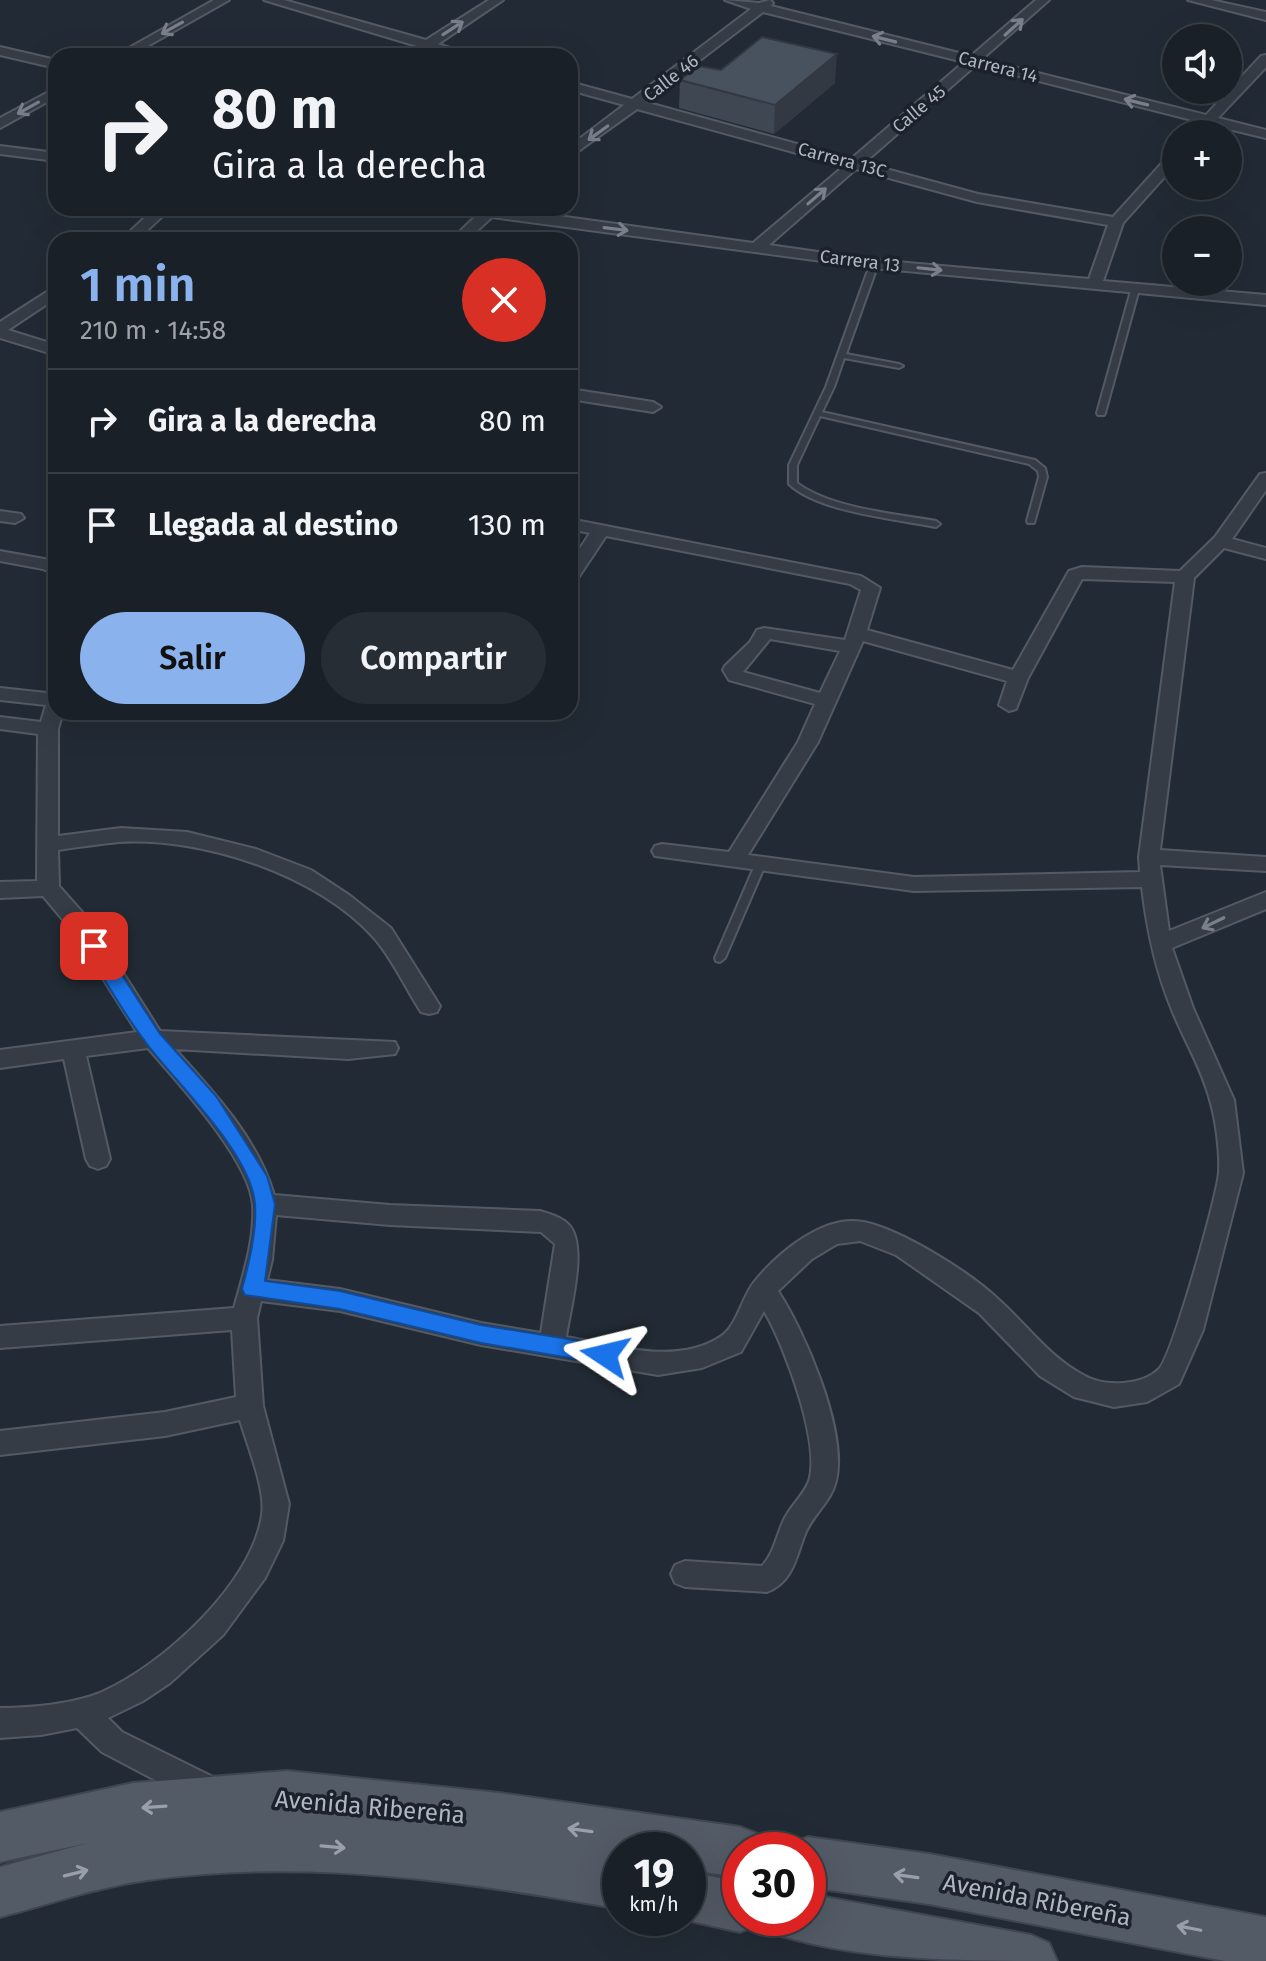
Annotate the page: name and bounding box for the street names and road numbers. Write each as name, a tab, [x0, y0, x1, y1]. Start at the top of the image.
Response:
street label: Carrera 14	[956, 47, 1040, 88]
street label: Calle 46	[639, 50, 703, 106]
street label: Calle 45	[888, 80, 950, 138]
street label: Carrera 13C	[795, 138, 889, 182]
street label: Carrera 13	[819, 245, 901, 277]
street label: Avenida Ribereña	[274, 1785, 466, 1829]
street label: Avenida Ribereña	[941, 1868, 1133, 1932]

